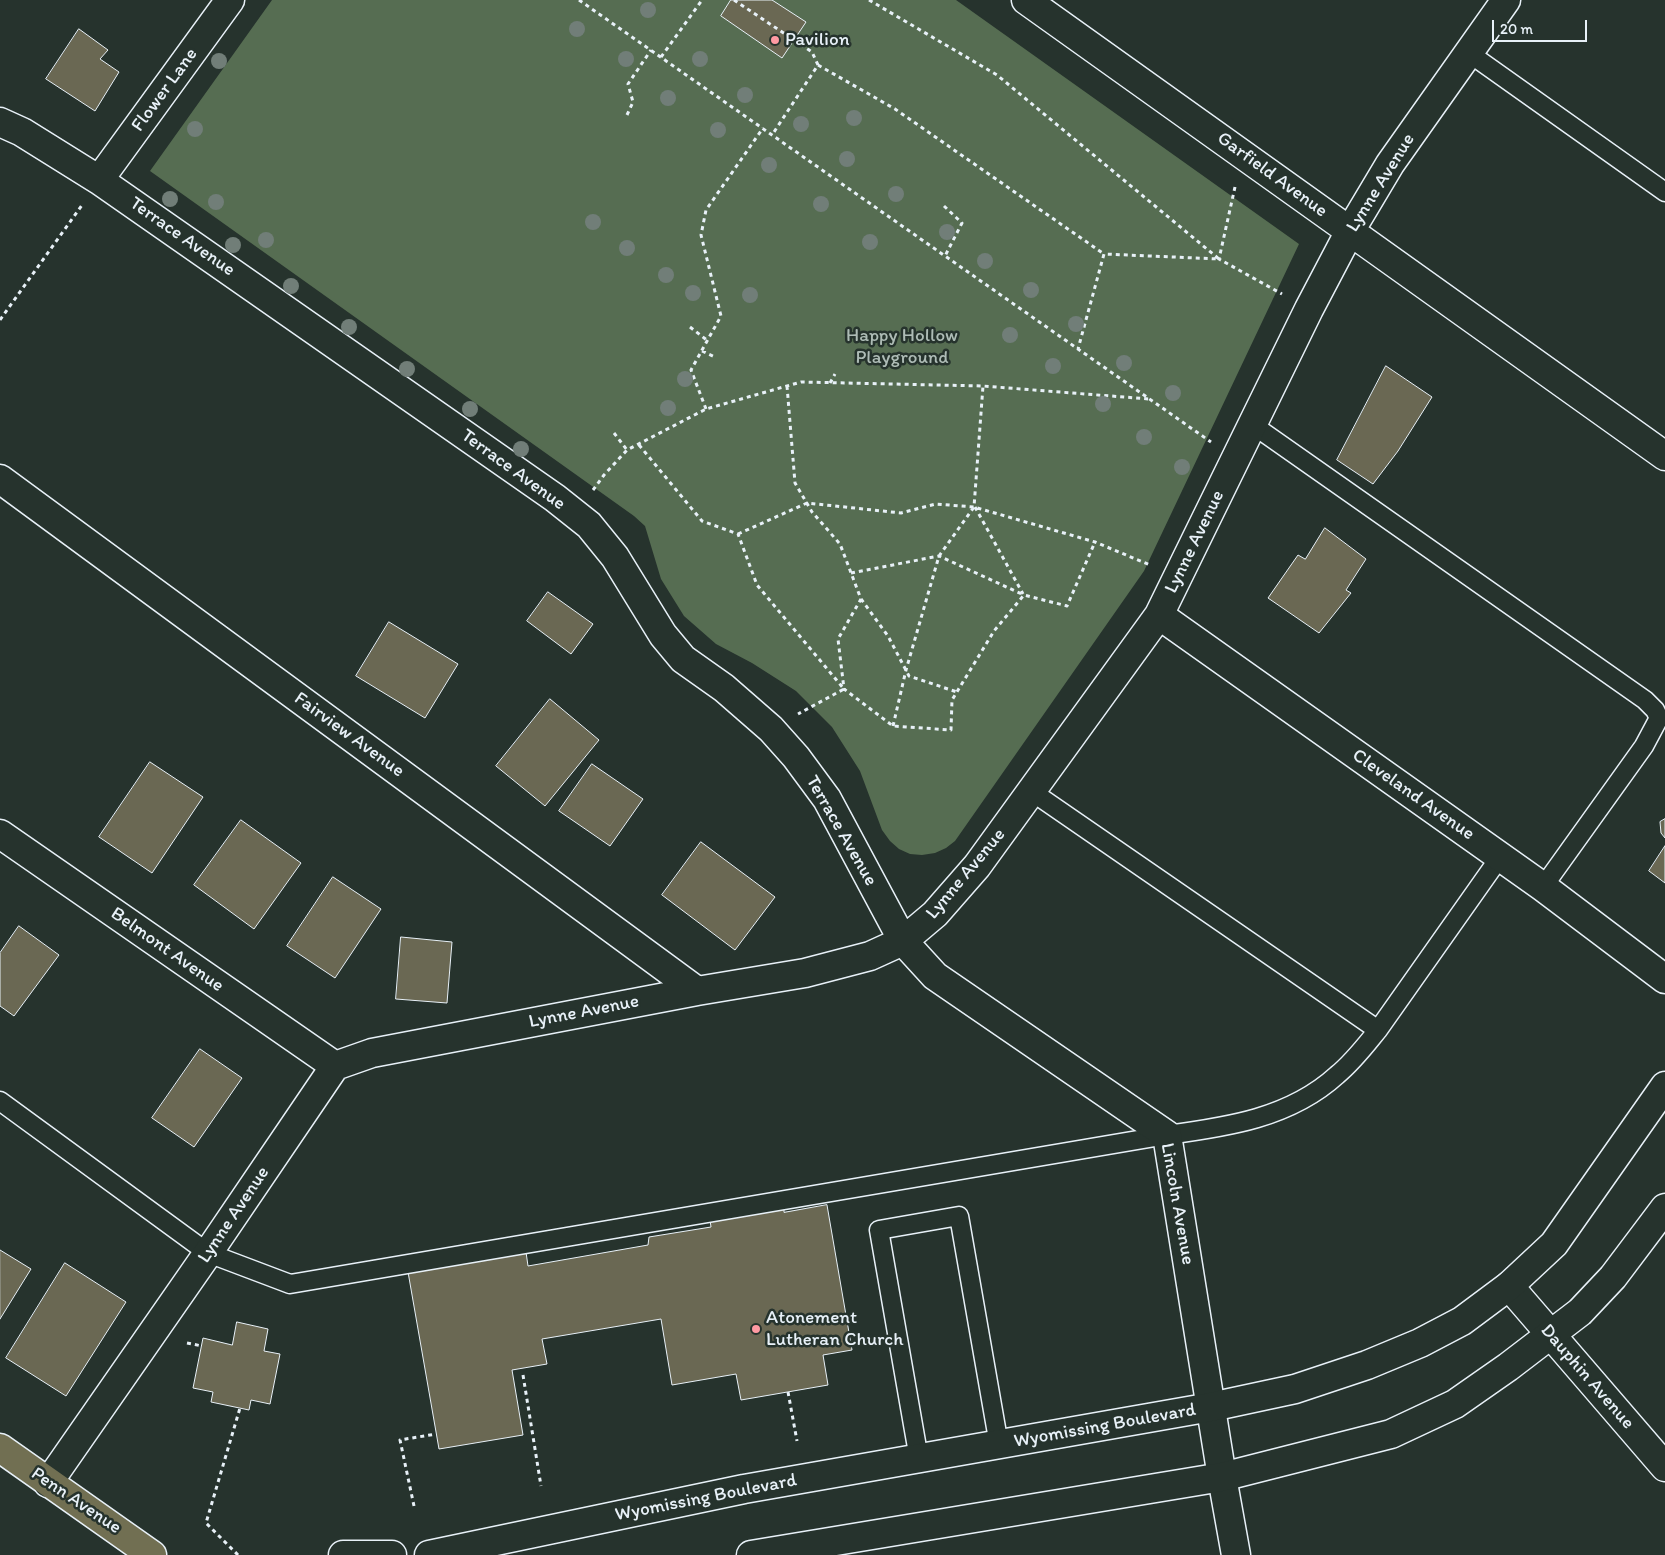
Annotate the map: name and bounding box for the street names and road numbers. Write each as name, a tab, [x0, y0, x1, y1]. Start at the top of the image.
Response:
street label: Flower Lane	[127, 44, 203, 136]
street label: Garfield Avenue	[1212, 127, 1332, 223]
street label: Lynne Avenue	[1342, 130, 1420, 236]
street label: Terrace Avenue	[125, 192, 239, 282]
street label: Terrace Avenue	[456, 424, 570, 516]
street label: Lynne Avenue	[1160, 487, 1230, 597]
street label: Fairview Avenue	[289, 687, 409, 783]
street label: Cleveland Avenue	[1347, 744, 1479, 846]
street label: Terrace Avenue	[800, 772, 882, 890]
street label: Lynne Avenue	[921, 824, 1011, 924]
street label: Belmont Avenue	[106, 902, 228, 998]
street label: Lynne Avenue	[527, 990, 641, 1034]
street label: Lincoln Avenue	[1155, 1141, 1199, 1267]
street label: Lynne Avenue	[193, 1162, 275, 1268]
street label: Dauphin Avenue	[1535, 1320, 1639, 1434]
street label: Wyomissing Boulevard	[1012, 1399, 1198, 1453]
street label: Penn Avenue	[27, 1463, 125, 1539]
street label: Wyomissing Boulevard	[613, 1469, 799, 1527]

